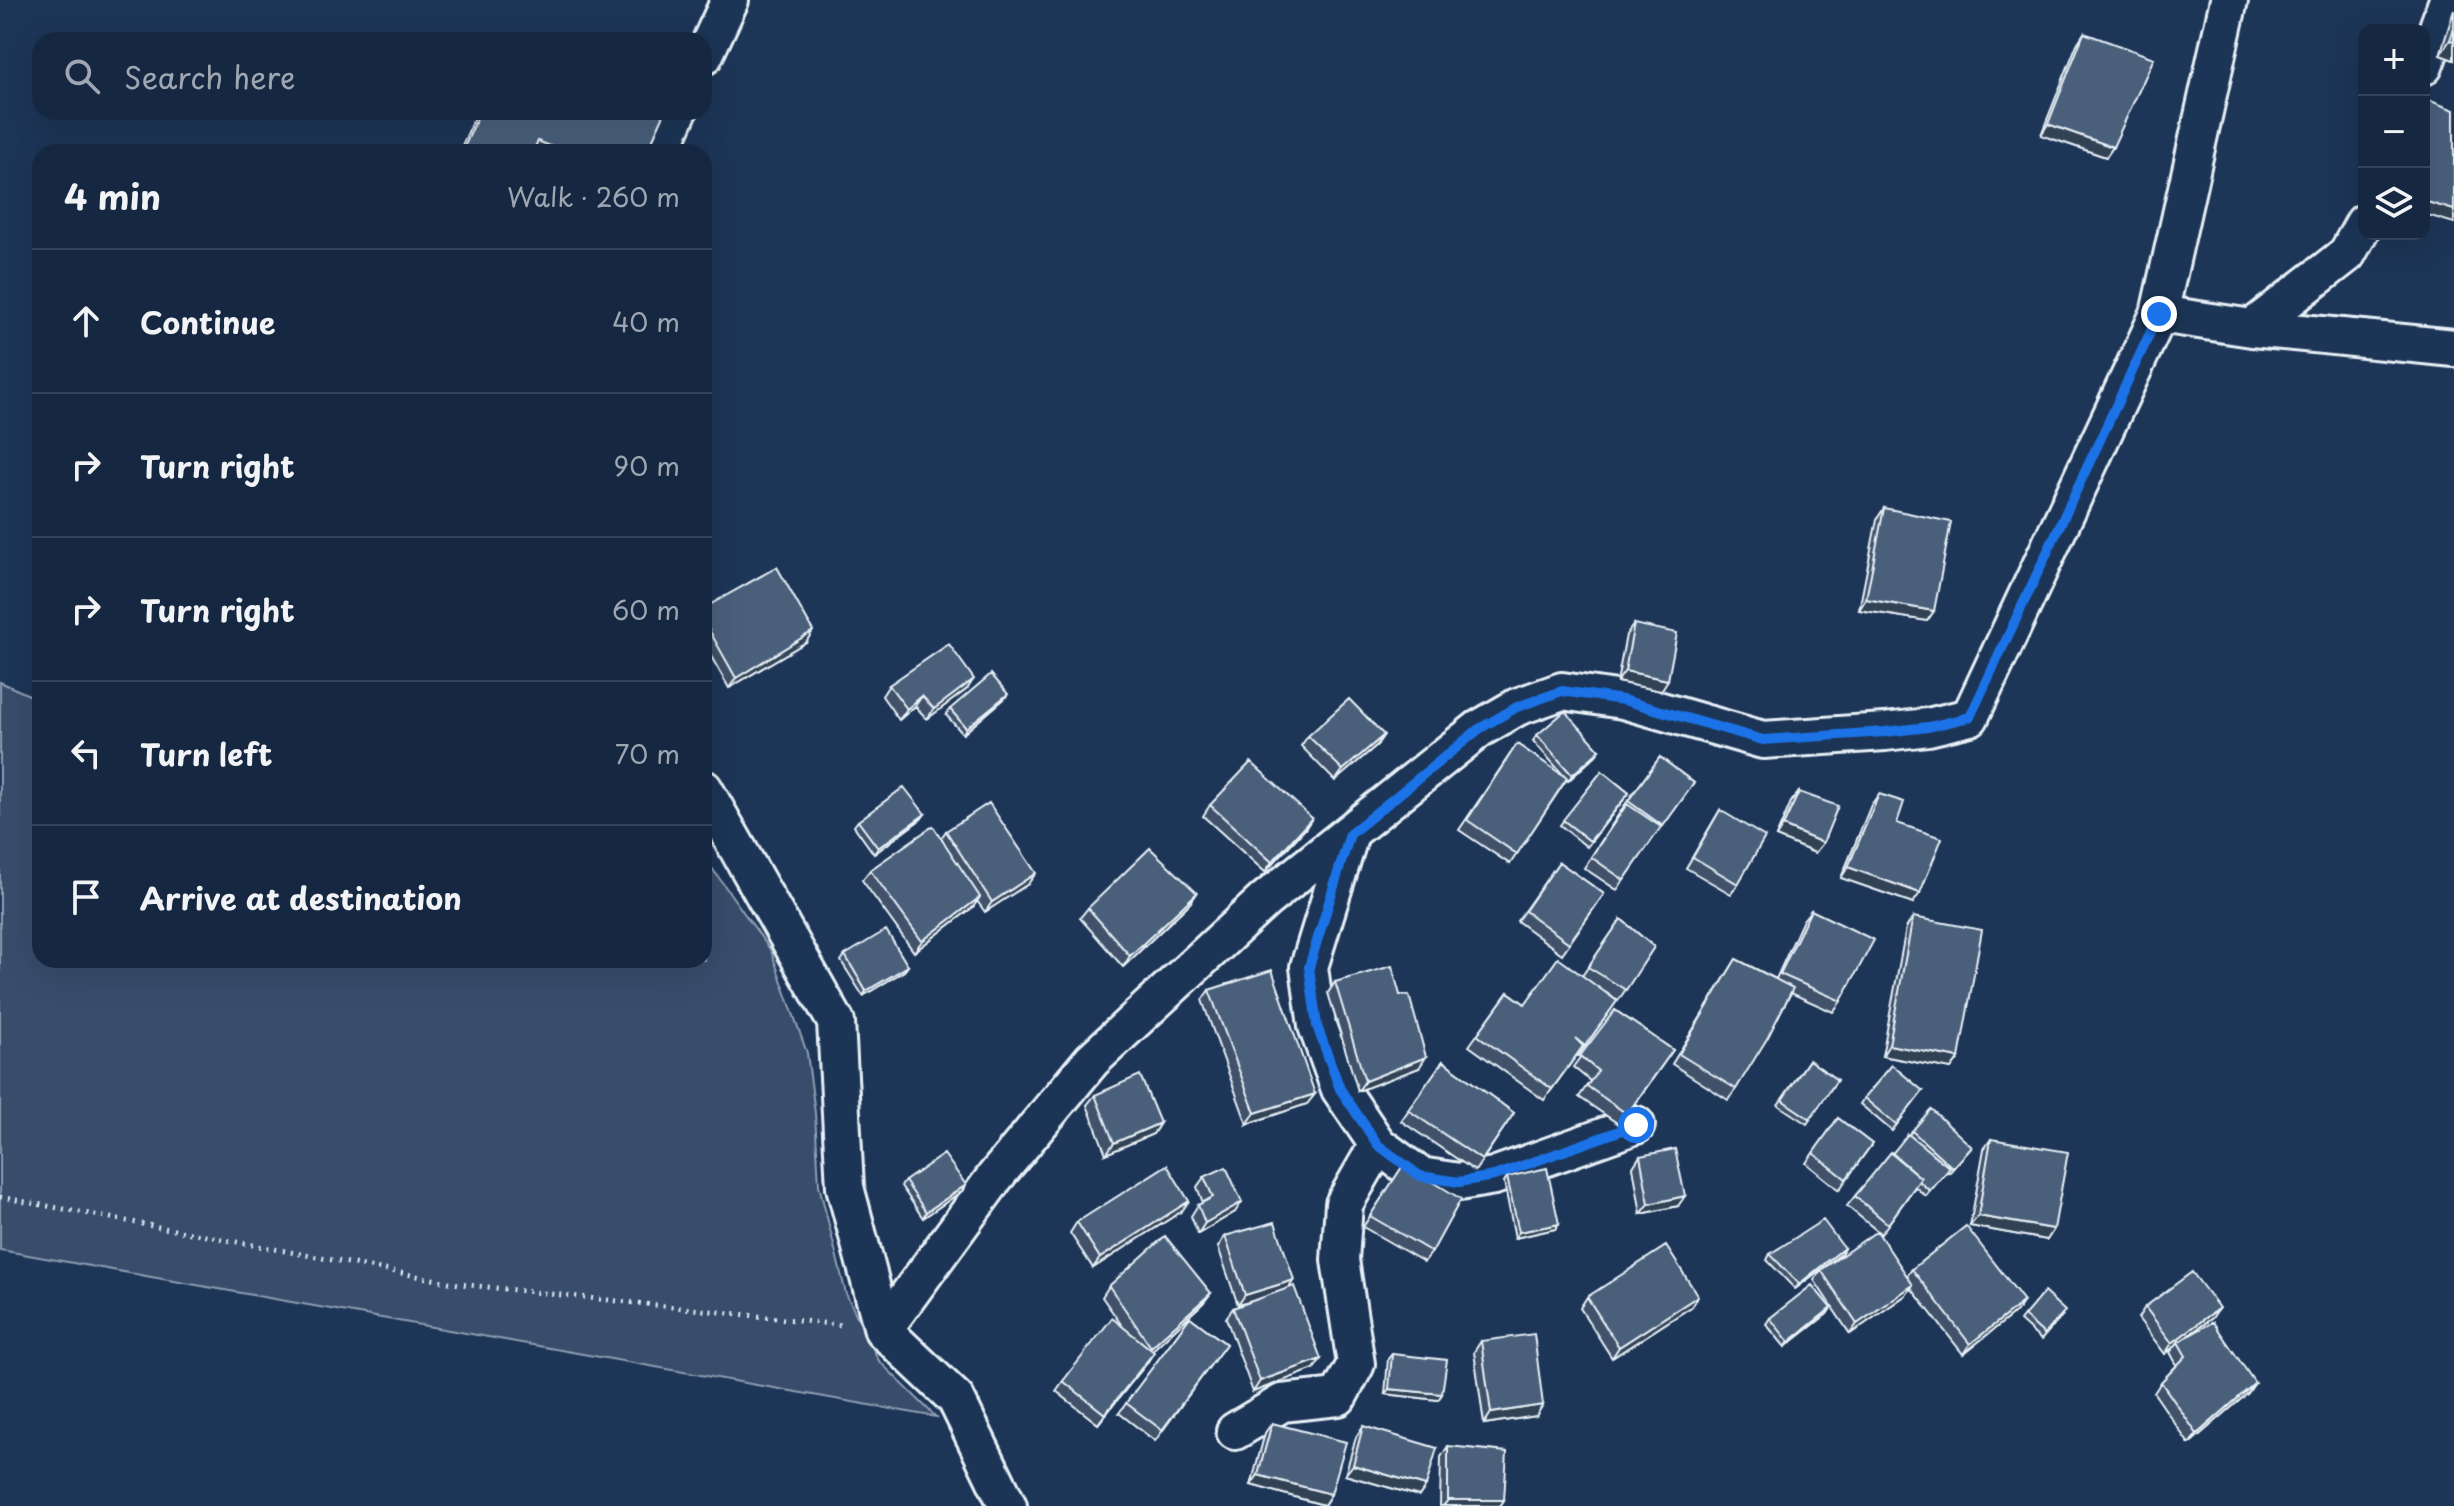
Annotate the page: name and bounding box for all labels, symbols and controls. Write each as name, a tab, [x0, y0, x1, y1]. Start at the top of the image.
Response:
map controls	[2358, 24, 2430, 240]
button: +	[2358, 24, 2430, 96]
search box	[32, 32, 712, 120]
icon: search	[60, 54, 104, 98]
text: Search here	[124, 54, 296, 99]
button: −	[2358, 96, 2430, 168]
button: layers	[2358, 168, 2430, 240]
text: 4 min	[64, 170, 161, 222]
text: Walk · 260 m	[507, 177, 680, 216]
route end	[2141, 296, 2177, 332]
icon: ahead	[64, 299, 108, 343]
text: Continue	[140, 299, 275, 344]
text: 40 m	[612, 302, 680, 341]
icon: right	[64, 443, 108, 487]
text: Turn right	[140, 443, 295, 488]
text: 90 m	[613, 446, 680, 485]
icon: right	[64, 587, 108, 631]
text: Turn right	[140, 587, 295, 632]
text: 60 m	[612, 590, 680, 629]
icon: left	[64, 731, 108, 775]
text: Turn left	[140, 731, 272, 776]
text: 70 m	[615, 734, 680, 773]
icon: arrive	[64, 875, 108, 919]
text: Arrive at destination	[140, 875, 462, 920]
route start	[1618, 1107, 1654, 1143]

